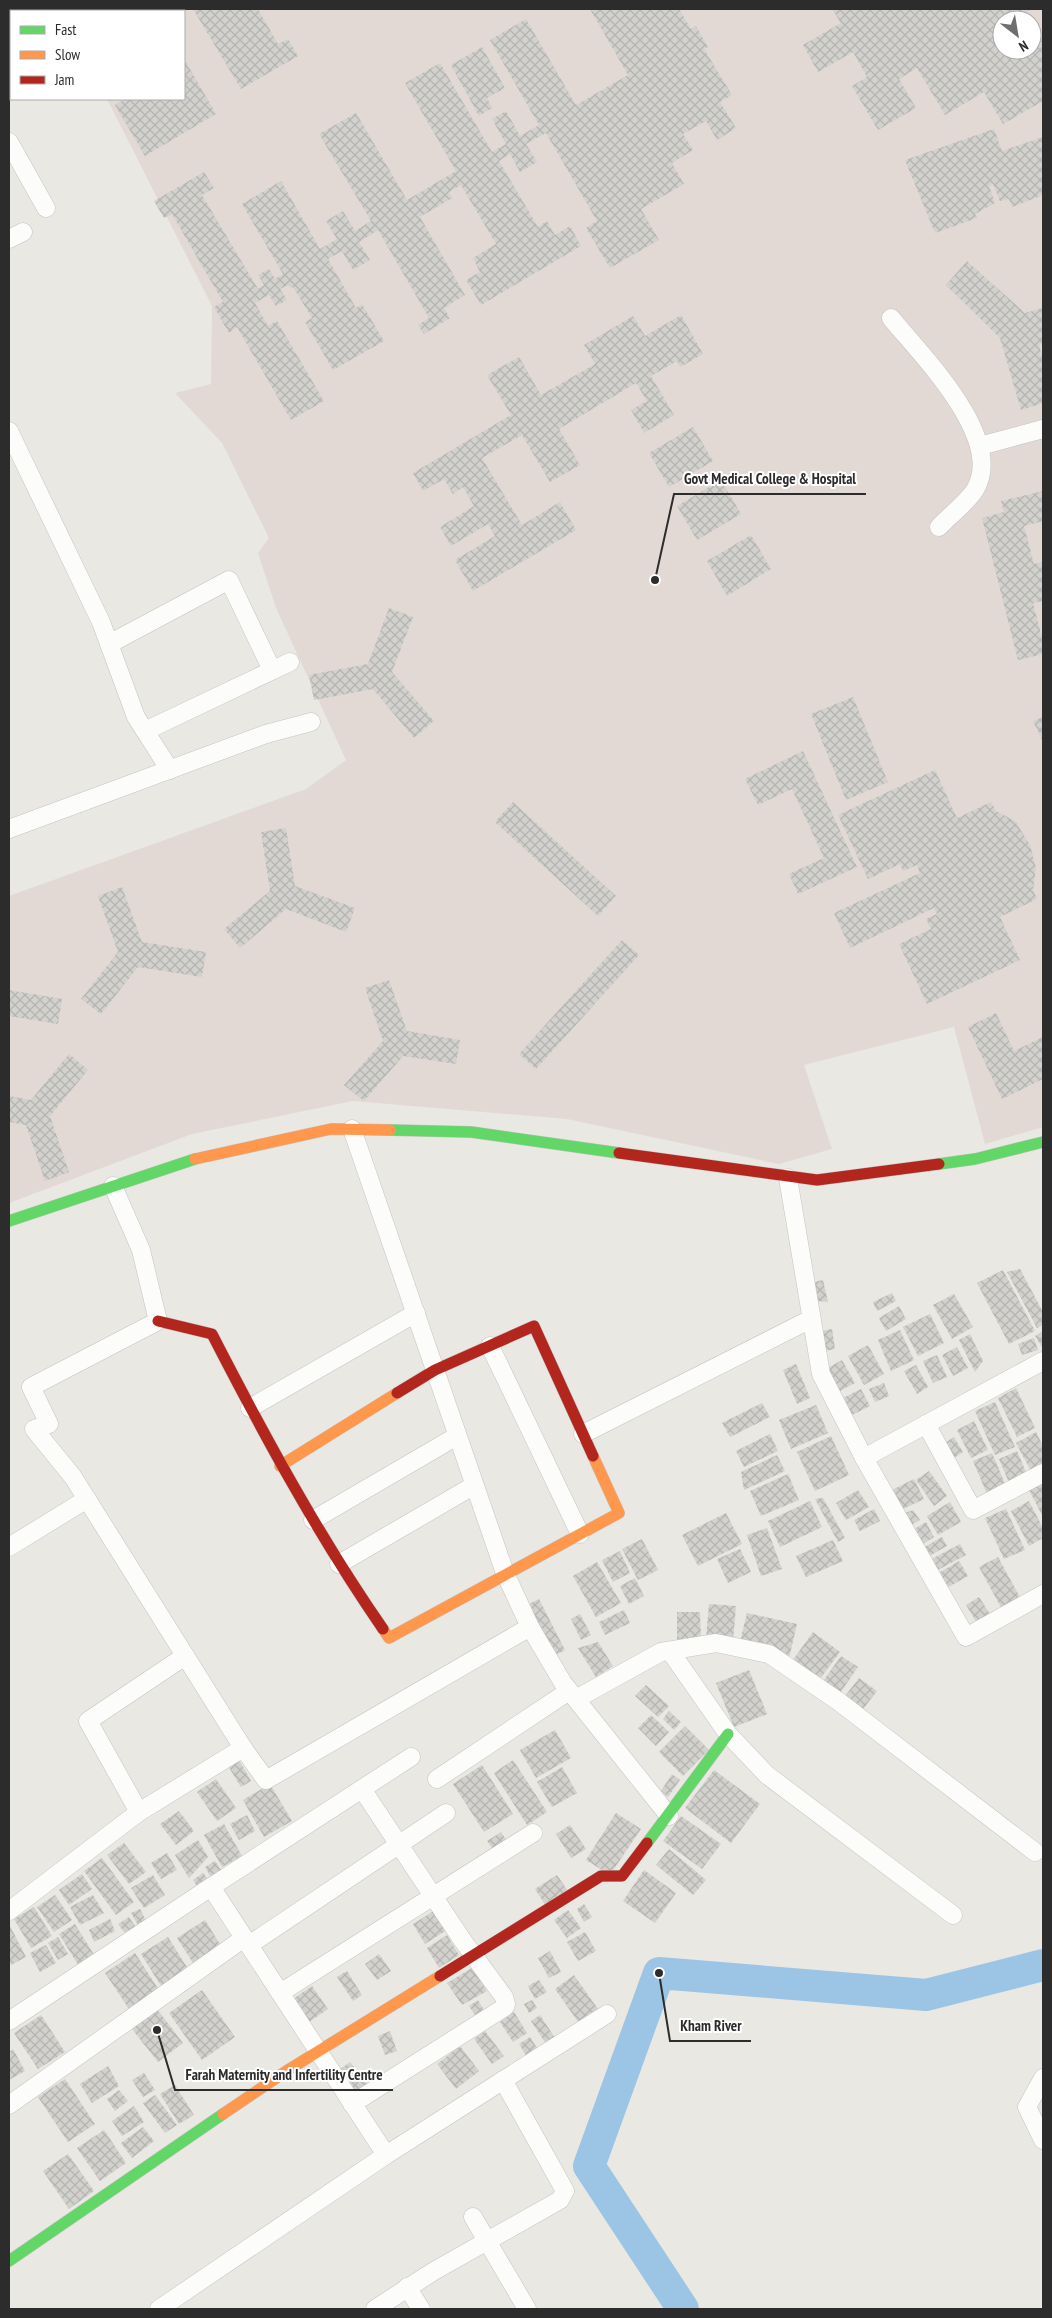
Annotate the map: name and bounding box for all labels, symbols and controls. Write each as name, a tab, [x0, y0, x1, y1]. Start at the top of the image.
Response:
legend	[10, 10, 185, 100]
north arrow	[992, 10, 1042, 60]
text: Fast	[55, 20, 76, 39]
text: N	[1016, 36, 1032, 56]
text: Slow	[55, 45, 80, 64]
text: Jam	[54, 70, 74, 89]
callout: Govt Medical College & Hospital	[674, 464, 866, 494]
text: Govt Medical College & Hospital	[684, 469, 856, 488]
callout: Kham River	[670, 2011, 751, 2041]
text: Kham River	[680, 2016, 742, 2035]
callout: Farah Maternity and Infertility Centre	[175, 2060, 393, 2090]
text: Farah Maternity and Infertility Centre	[185, 2065, 383, 2084]

